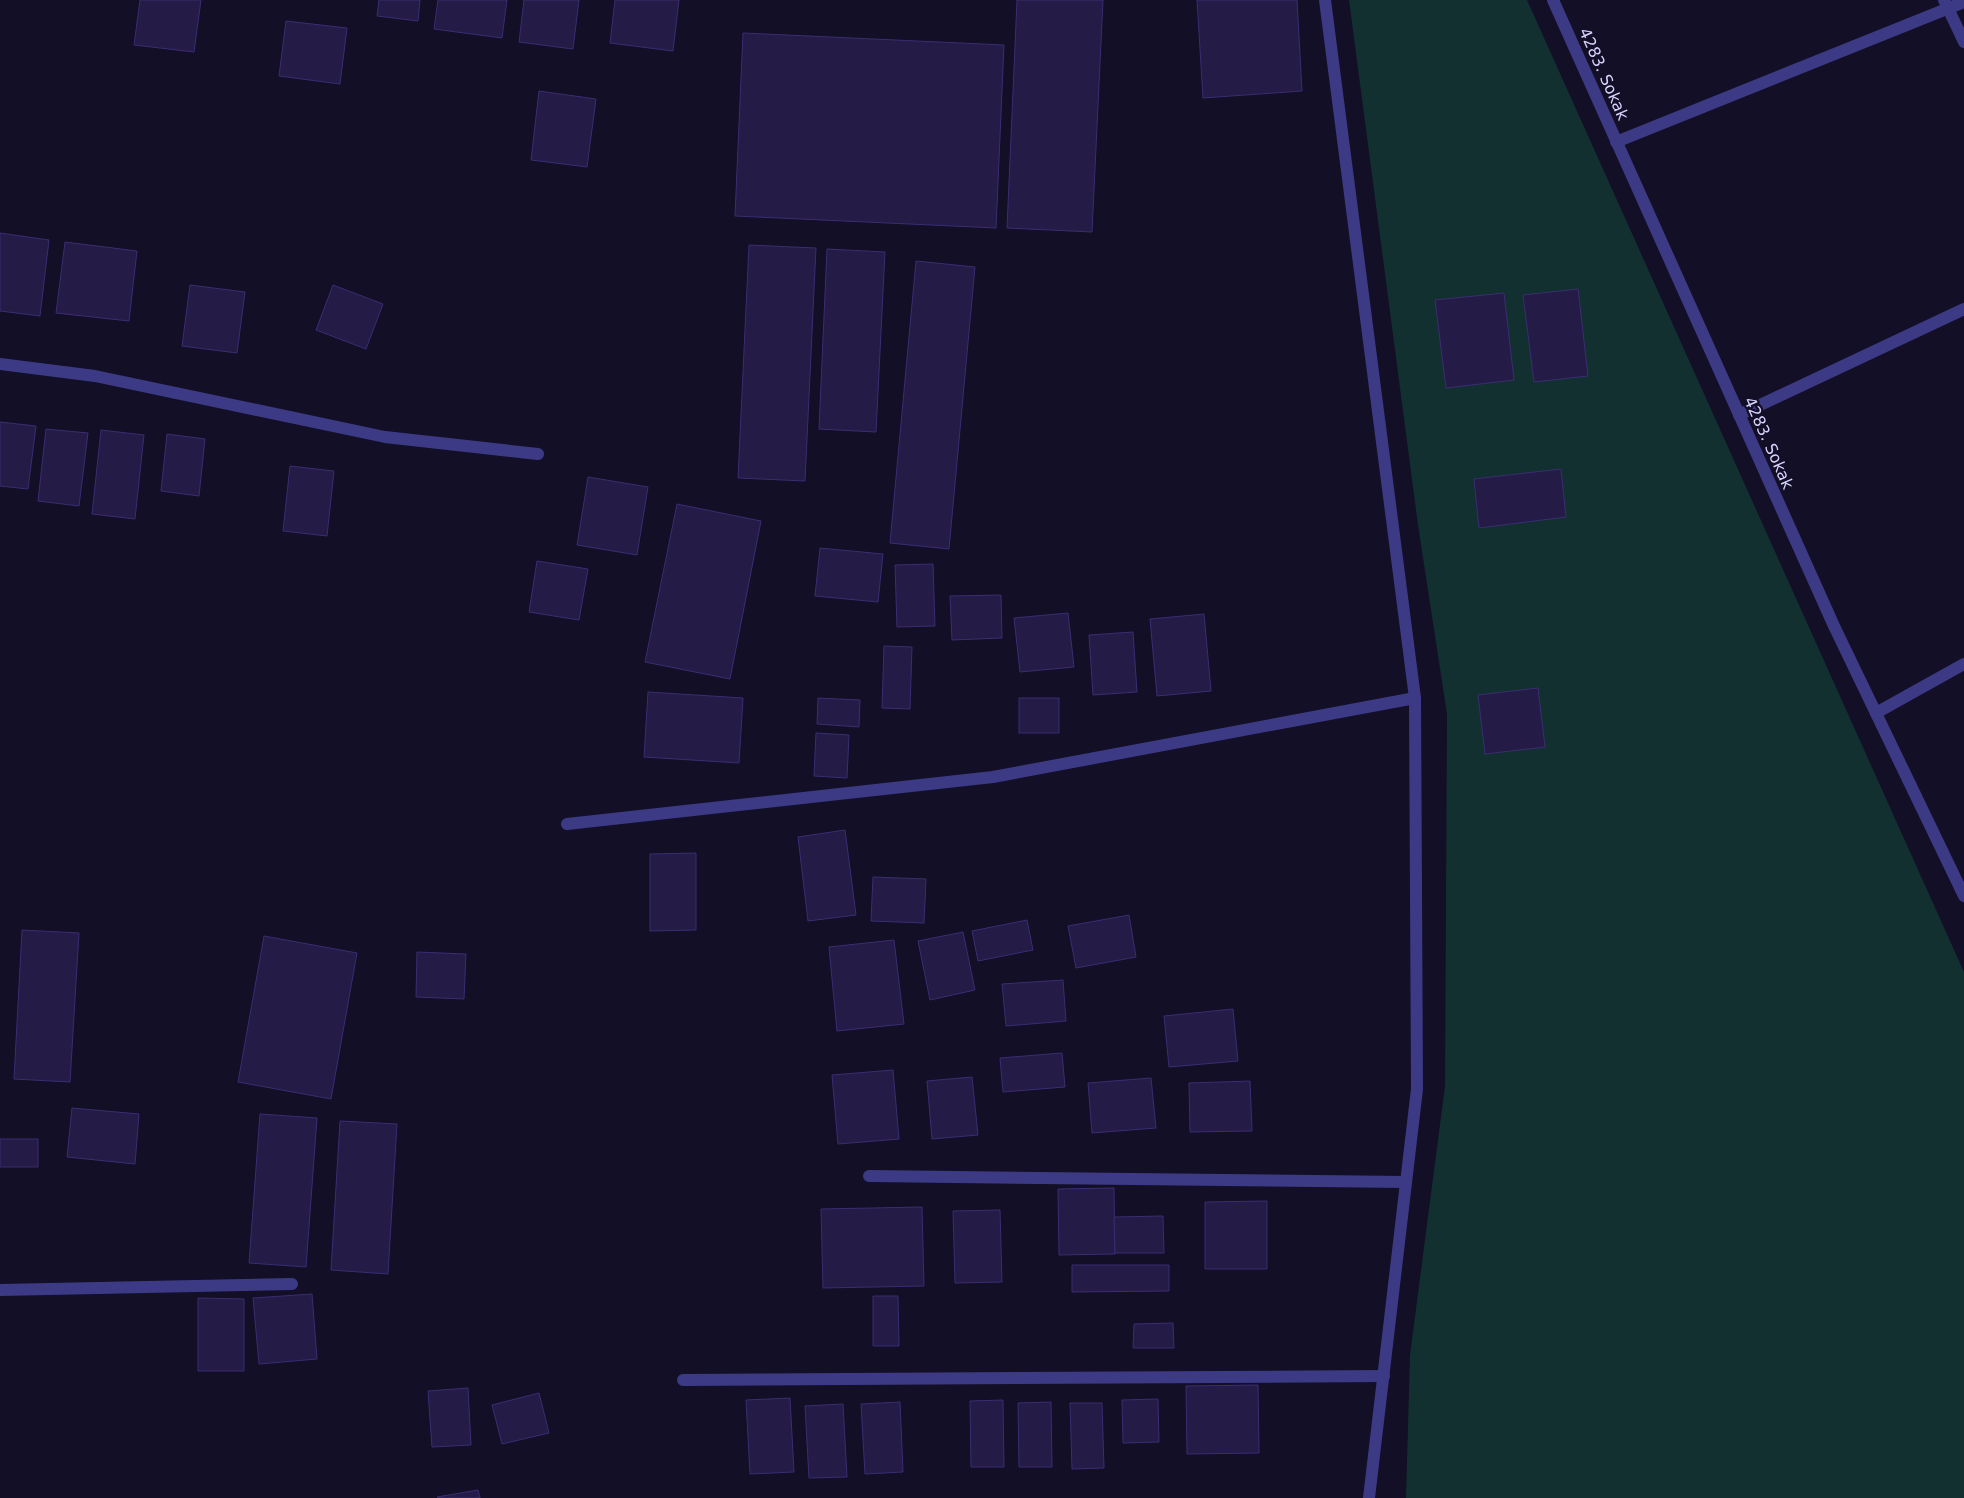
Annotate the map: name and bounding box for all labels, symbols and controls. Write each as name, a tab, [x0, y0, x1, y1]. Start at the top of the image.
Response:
street label: 4283. Sokak	[1575, 25, 1633, 124]
street label: 4283. Sokak	[1740, 394, 1798, 493]

